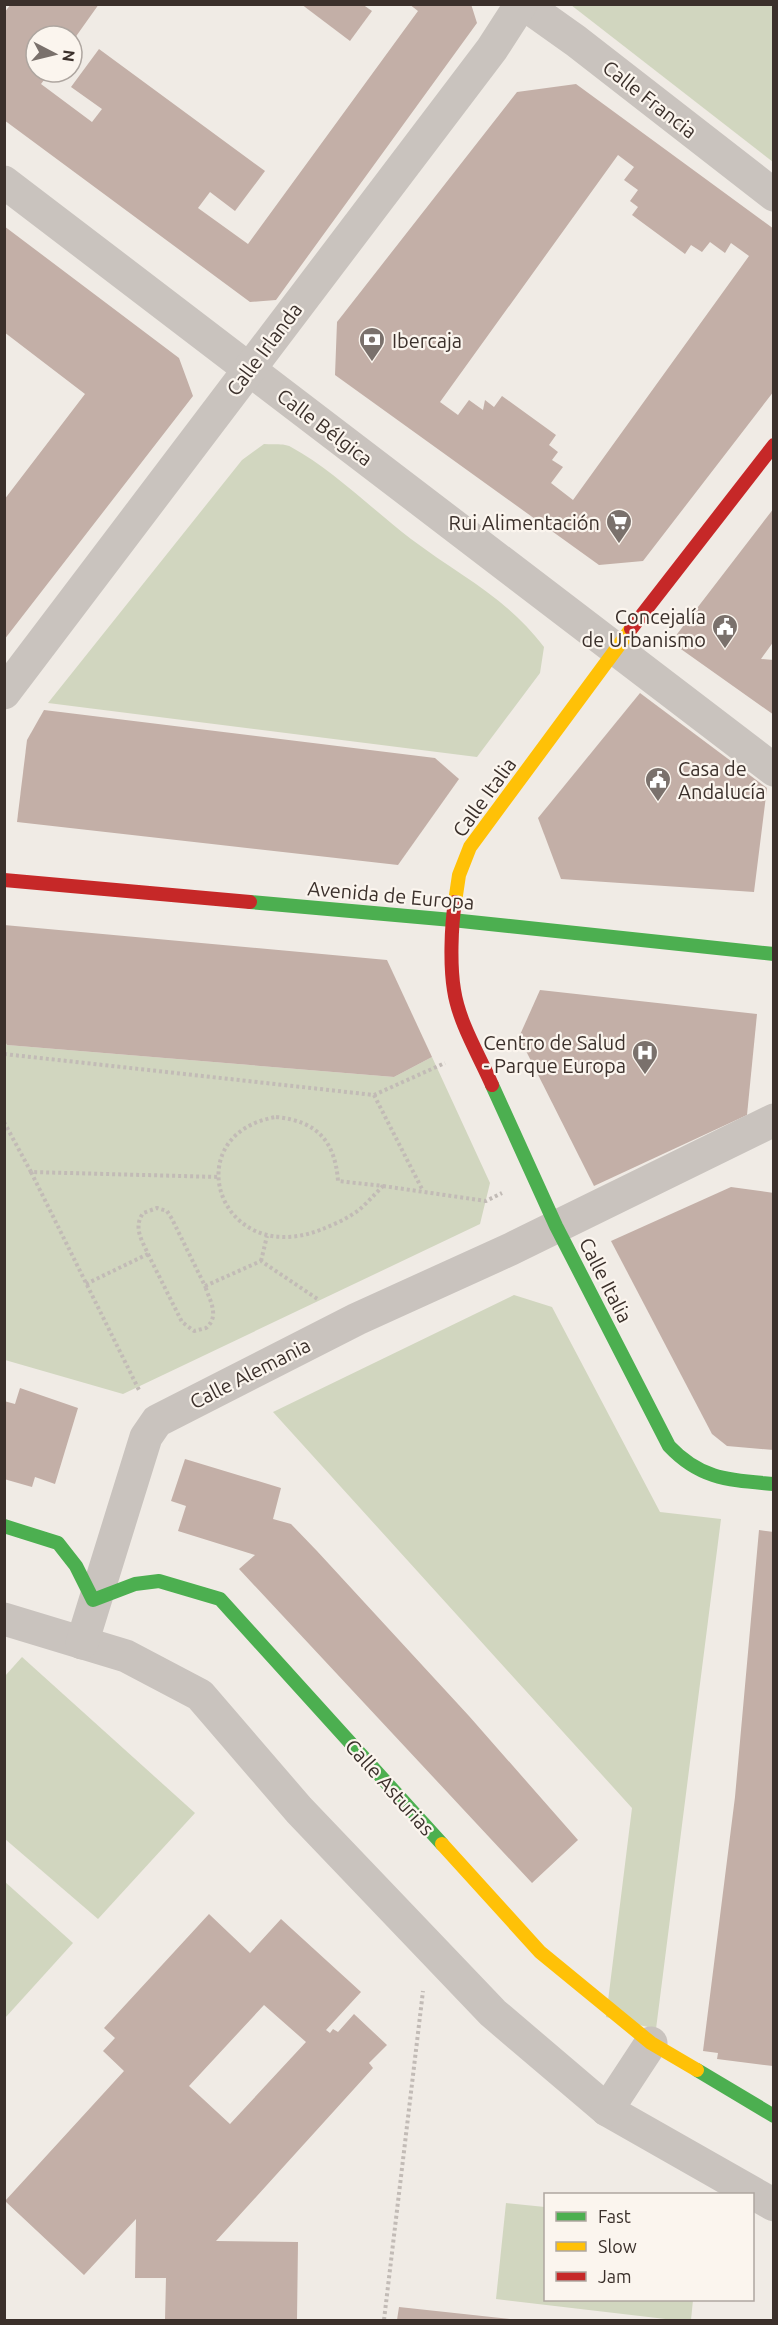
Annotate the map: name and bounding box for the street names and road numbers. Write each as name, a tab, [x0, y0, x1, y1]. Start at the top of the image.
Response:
street label: Calle Francia	[599, 55, 701, 143]
street label: Calle Irlanda	[222, 298, 306, 400]
street label: Calle Bélgica	[273, 384, 377, 470]
street label: Calle Italia	[448, 753, 520, 841]
street label: Avenida de Europa	[307, 876, 475, 914]
street label: Calle Italia	[575, 1234, 637, 1326]
street label: Calle Alemania	[186, 1333, 314, 1413]
street label: Calle Asturias	[341, 1734, 439, 1840]

